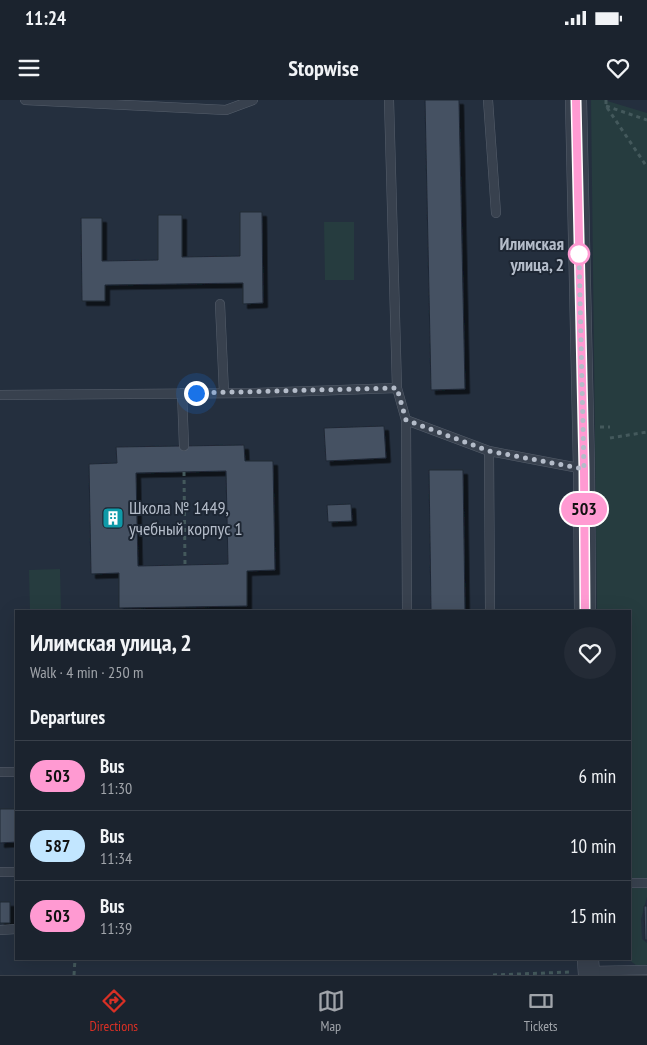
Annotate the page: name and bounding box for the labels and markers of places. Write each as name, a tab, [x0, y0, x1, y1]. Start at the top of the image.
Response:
place label: Илимская улица, 2	[500, 232, 564, 276]
marker: Илимская улица, 2	[568, 243, 590, 265]
place label: Школа № 1449, учебный корпус 1	[129, 496, 243, 540]
building icon: Школа № 1449, учебный корпус 1	[101, 506, 125, 530]

